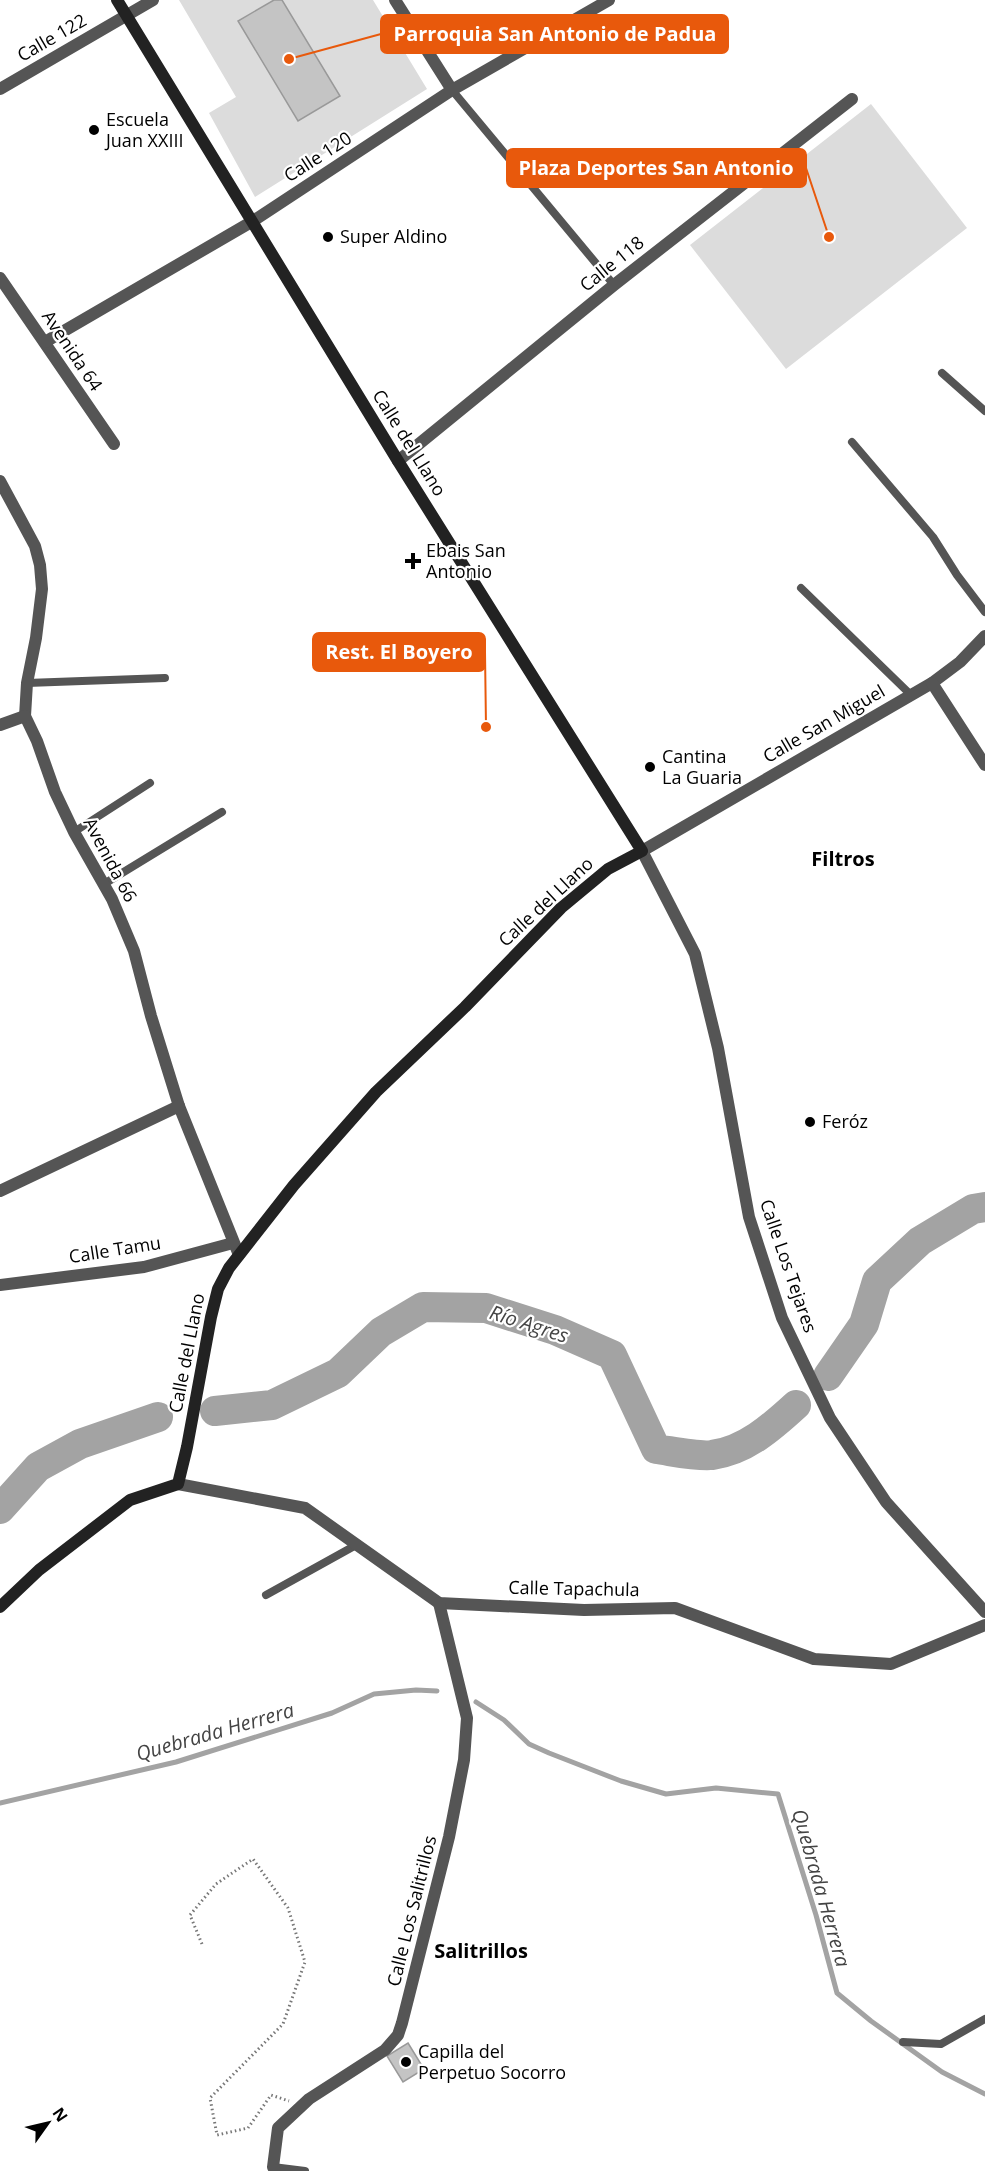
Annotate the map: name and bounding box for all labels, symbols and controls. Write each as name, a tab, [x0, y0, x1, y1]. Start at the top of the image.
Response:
street label: Calle 122	[13, 8, 90, 67]
callout: Parroquia San Antonio de Padua	[381, 15, 728, 53]
text: Parroquia San Antonio de Padua	[394, 20, 716, 47]
place label: Escuela Juan XXIII	[104, 107, 183, 152]
marker: Escuela Juan XXIII	[87, 123, 101, 137]
street label: Calle 120	[279, 125, 356, 187]
callout: Plaza Deportes San Antonio	[507, 149, 806, 187]
text: Plaza Deportes San Antonio	[518, 154, 794, 181]
place label: Super Aldino	[340, 224, 447, 248]
marker: Super Aldino	[321, 230, 335, 244]
street label: Calle 118	[574, 230, 648, 296]
street label: Avenida 64	[37, 305, 109, 395]
street label: Calle del Llano	[368, 385, 452, 500]
place label: Ebais San Antonio	[426, 538, 506, 583]
marker: Ebais San Antonio	[404, 552, 422, 570]
callout: Rest. El Boyero	[313, 633, 485, 671]
text: Rest. El Boyero	[325, 638, 473, 665]
street label: Calle San Miguel	[758, 678, 889, 768]
place label: Cantina La Guaria	[662, 744, 742, 789]
marker: Cantina La Guaria	[643, 760, 657, 774]
street label: Avenida 66	[79, 813, 143, 906]
district label: Filtros	[811, 845, 875, 872]
street label: Calle del Llano	[493, 851, 598, 951]
place label: Feróz	[822, 1109, 868, 1133]
marker: Feróz	[803, 1115, 817, 1129]
street label: Calle Los Tejares	[755, 1196, 823, 1335]
street label: Calle Tamu	[67, 1230, 163, 1268]
street label: Calle del Llano	[163, 1291, 209, 1415]
water label: Río Agres	[486, 1298, 572, 1349]
street label: Calle Tapachula	[508, 1575, 640, 1601]
water label: Quebrada Herrera	[133, 1696, 297, 1767]
water label: Quebrada Herrera	[786, 1806, 857, 1970]
street label: Calle Los Salitrillos	[381, 1833, 441, 1989]
district label: Salitrillos	[434, 1937, 528, 1964]
place label: Capilla del Perpetuo Socorro	[418, 2039, 566, 2084]
marker: Capilla del Perpetuo Socorro	[399, 2055, 413, 2069]
north arrow	[18, 2093, 78, 2153]
text: N	[48, 2103, 73, 2126]

